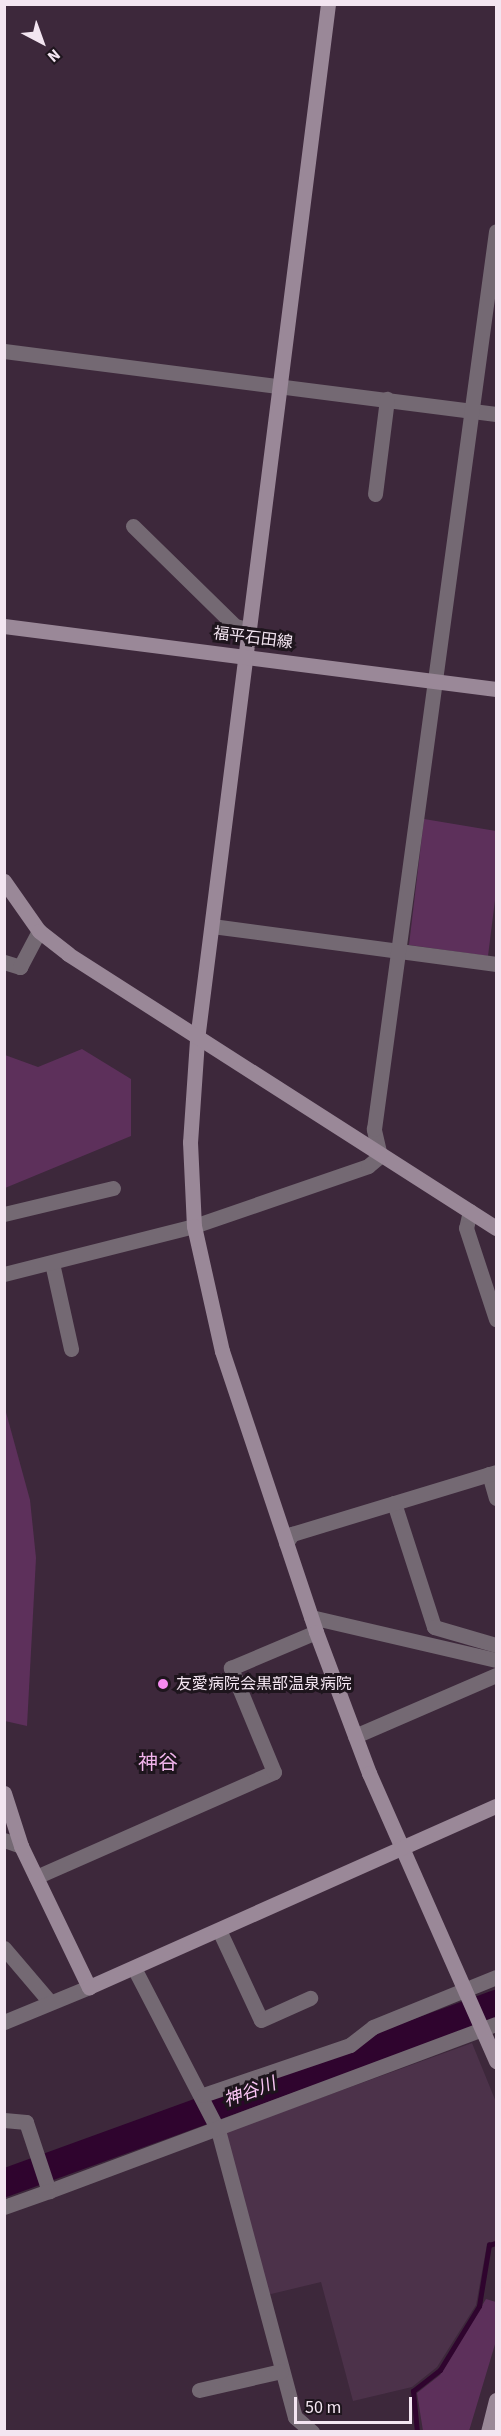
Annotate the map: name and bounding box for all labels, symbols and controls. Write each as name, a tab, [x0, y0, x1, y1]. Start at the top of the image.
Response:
north arrow	[12, 12, 72, 72]
text: N	[43, 44, 65, 67]
street label: 福平石田線	[212, 624, 294, 652]
place label: 友愛病院会黒部温泉病院	[176, 1674, 352, 1694]
marker: 友愛病院会黒部温泉病院	[154, 1675, 172, 1693]
district label: 神谷	[138, 1751, 178, 1775]
water label: 神谷川	[221, 2074, 279, 2112]
scale bar	[297, 2385, 416, 2423]
text: 50 m	[305, 2395, 341, 2420]

